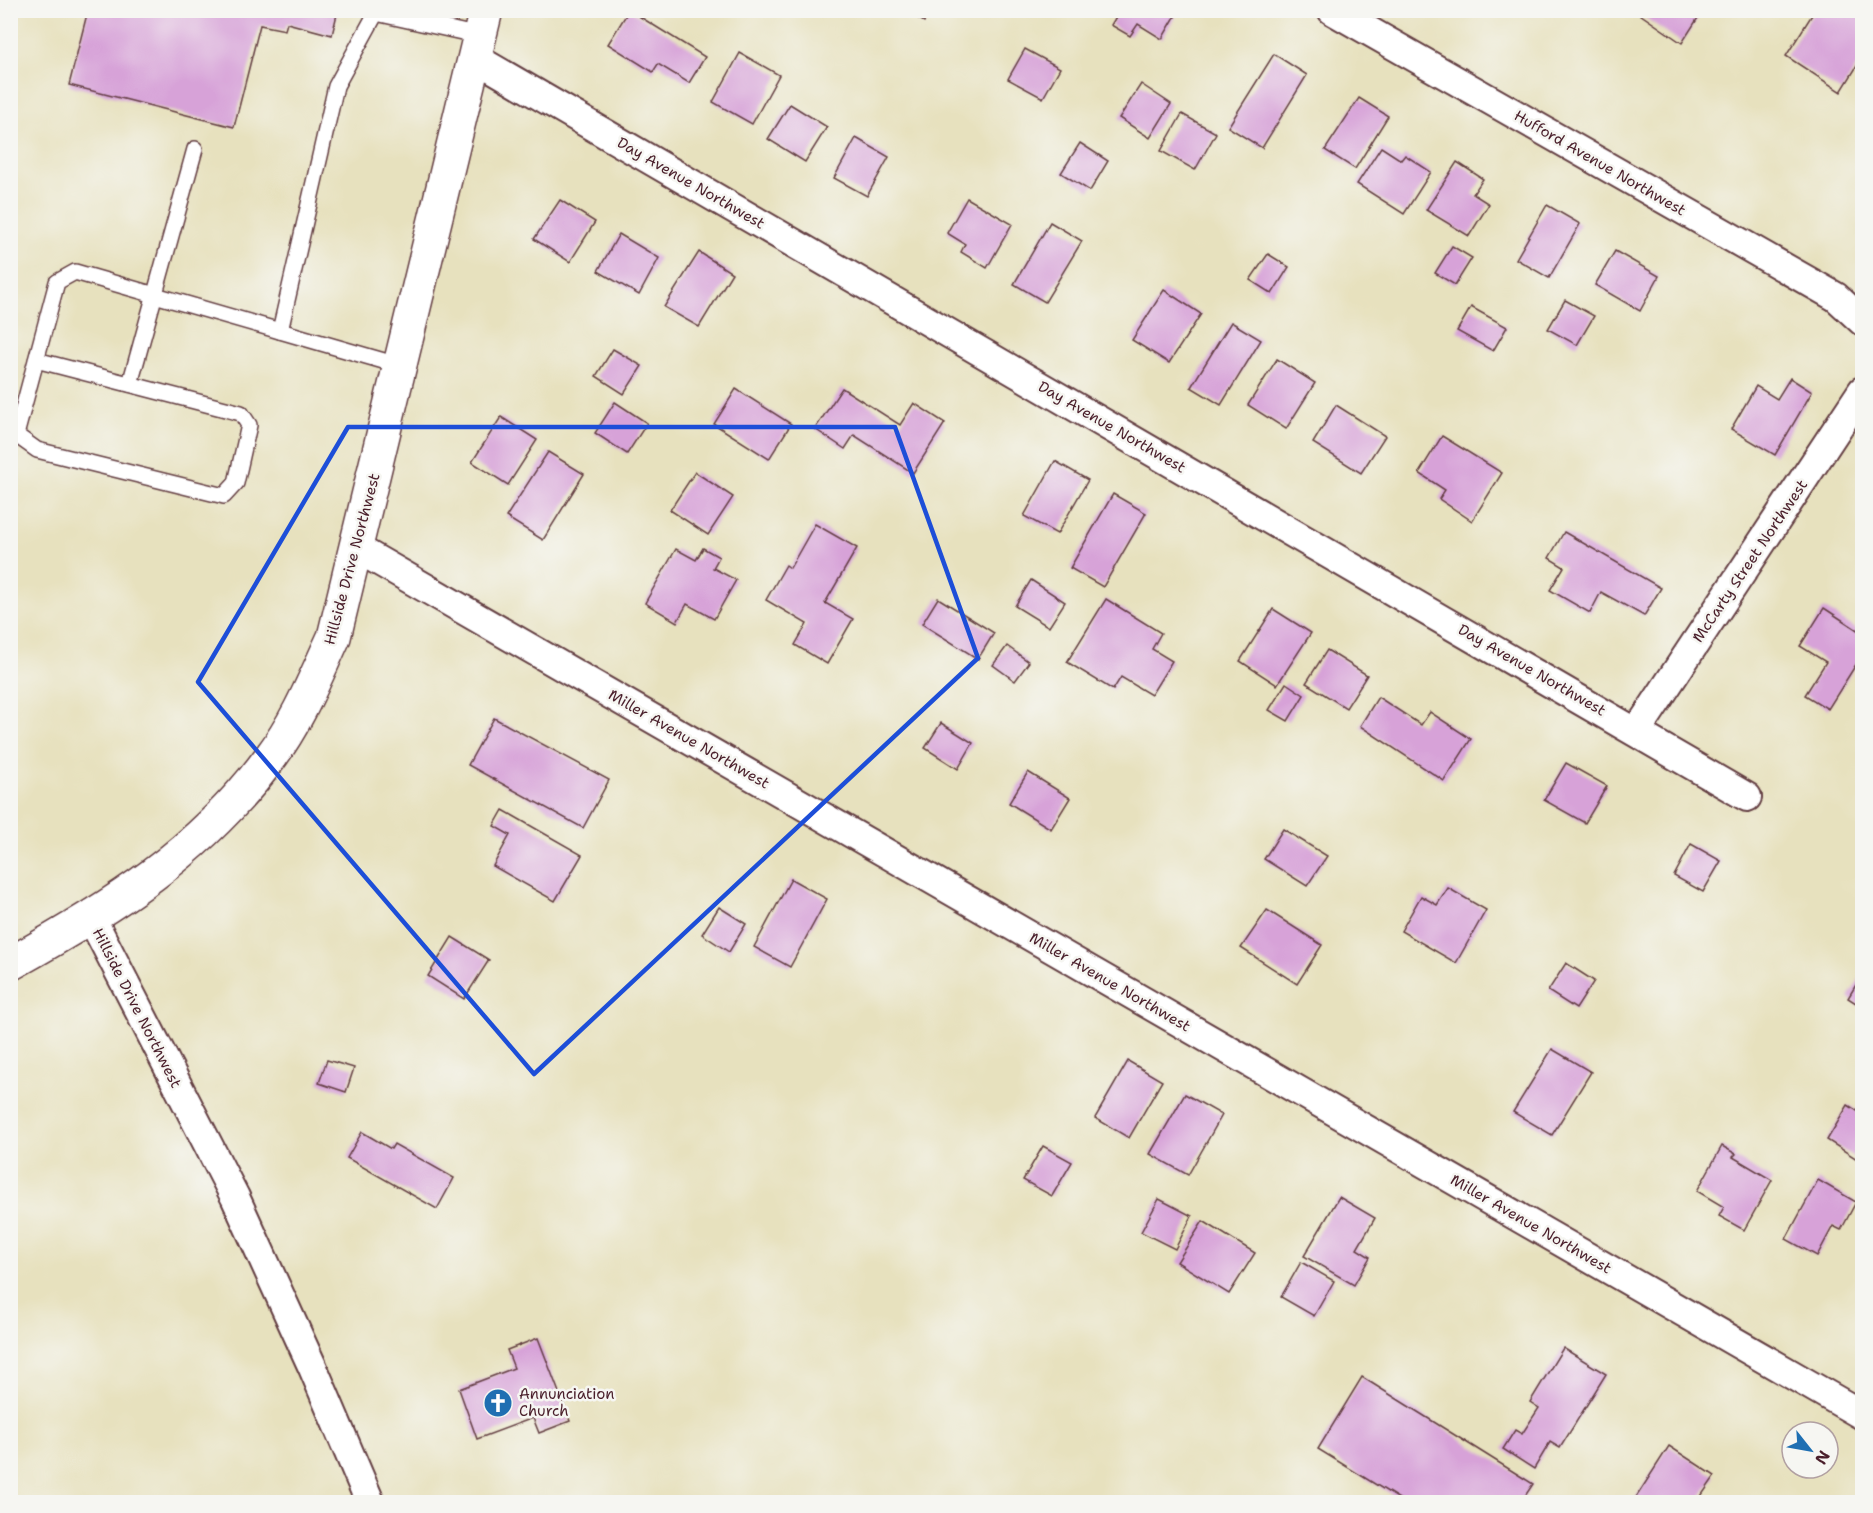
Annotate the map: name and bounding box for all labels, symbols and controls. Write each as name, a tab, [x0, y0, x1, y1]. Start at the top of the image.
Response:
street label: Hufford Avenue Northwest	[1510, 106, 1690, 220]
street label: Day Avenue Northwest	[614, 132, 768, 234]
street label: Day Avenue Northwest	[1035, 376, 1189, 478]
street label: Hillside Drive Northwest	[319, 471, 385, 647]
street label: McCarty Street Northwest	[1688, 476, 1812, 646]
street label: Day Avenue Northwest	[1455, 619, 1609, 721]
street label: Miller Avenue Northwest	[605, 685, 773, 793]
street label: Hillside Drive Northwest	[88, 925, 186, 1091]
street label: Miller Avenue Northwest	[1026, 928, 1194, 1036]
street label: Miller Avenue Northwest	[1447, 1170, 1615, 1278]
place label: Annunciation Church	[519, 1384, 615, 1421]
church icon: Annunciation Church	[482, 1387, 514, 1419]
north arrow	[1780, 1420, 1840, 1480]
text: N	[1810, 1447, 1835, 1468]

